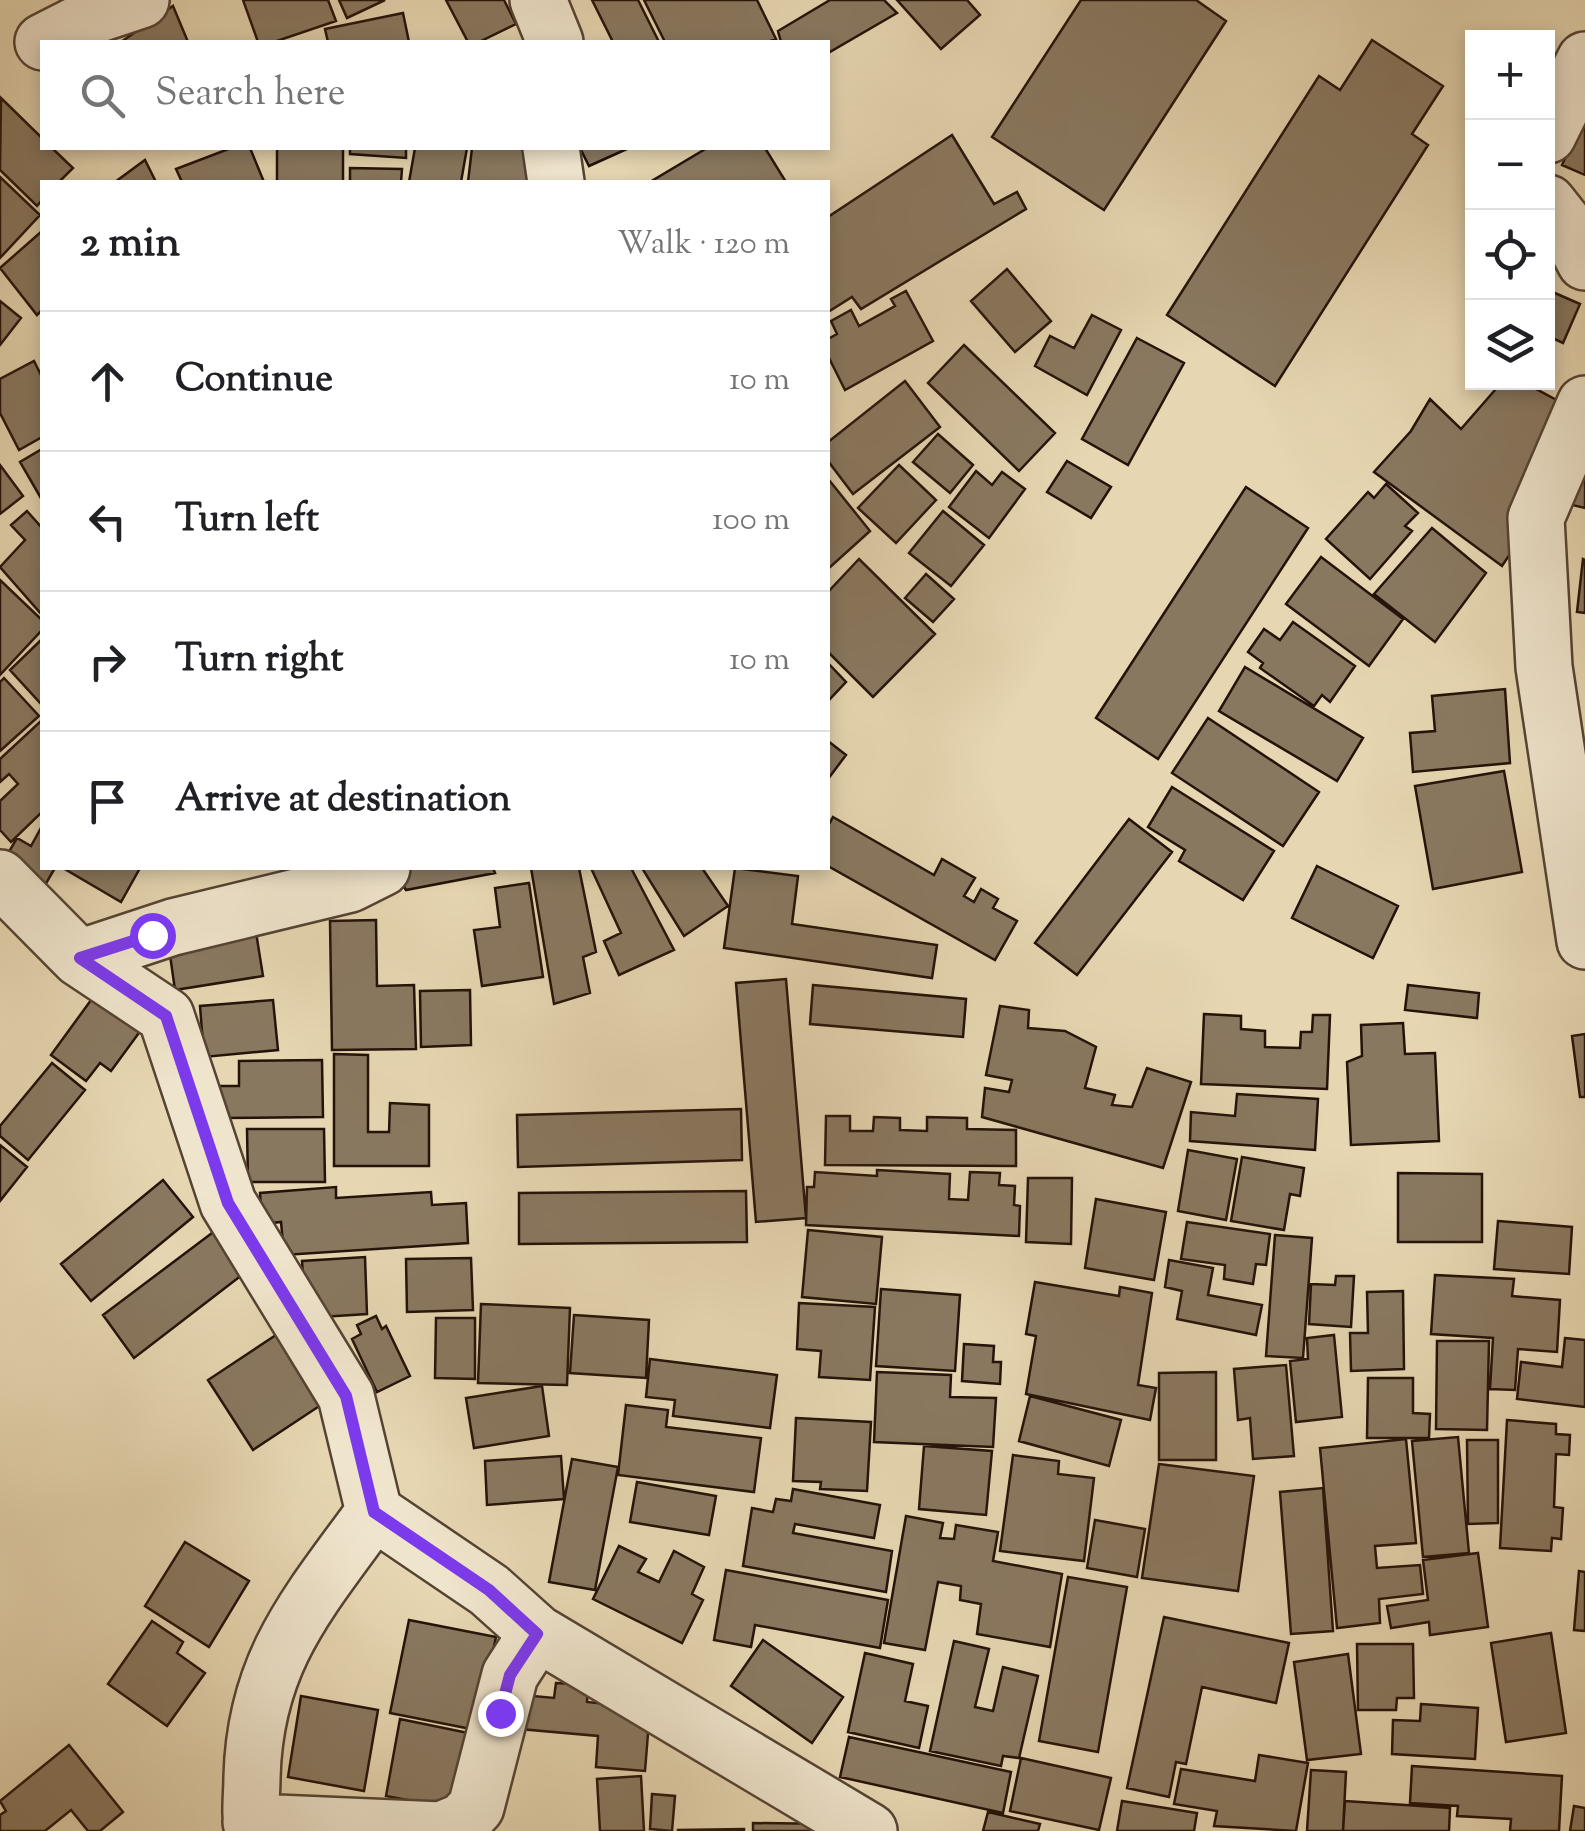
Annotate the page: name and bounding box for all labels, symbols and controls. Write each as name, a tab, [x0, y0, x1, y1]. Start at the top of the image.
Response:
map controls	[1465, 30, 1555, 390]
button: +	[1465, 30, 1555, 120]
search box	[40, 40, 830, 150]
icon: search	[75, 68, 130, 123]
text: Search here	[155, 68, 346, 122]
button: −	[1465, 120, 1555, 210]
button: locate	[1465, 210, 1555, 300]
text: 2 min	[80, 215, 180, 275]
text: Walk · 120 m	[617, 222, 790, 268]
button: layers	[1465, 300, 1555, 390]
icon: ahead	[80, 354, 135, 409]
text: Continue	[175, 354, 333, 408]
text: 10 m	[729, 358, 790, 404]
icon: left	[80, 494, 135, 549]
text: Turn left	[175, 494, 319, 548]
text: 100 m	[712, 498, 790, 544]
icon: right	[80, 634, 135, 689]
text: Turn right	[175, 634, 343, 688]
text: 10 m	[729, 638, 790, 684]
icon: arrive	[80, 774, 135, 829]
text: Arrive at destination	[175, 774, 511, 828]
route start	[130, 913, 176, 959]
route end	[478, 1691, 524, 1737]

